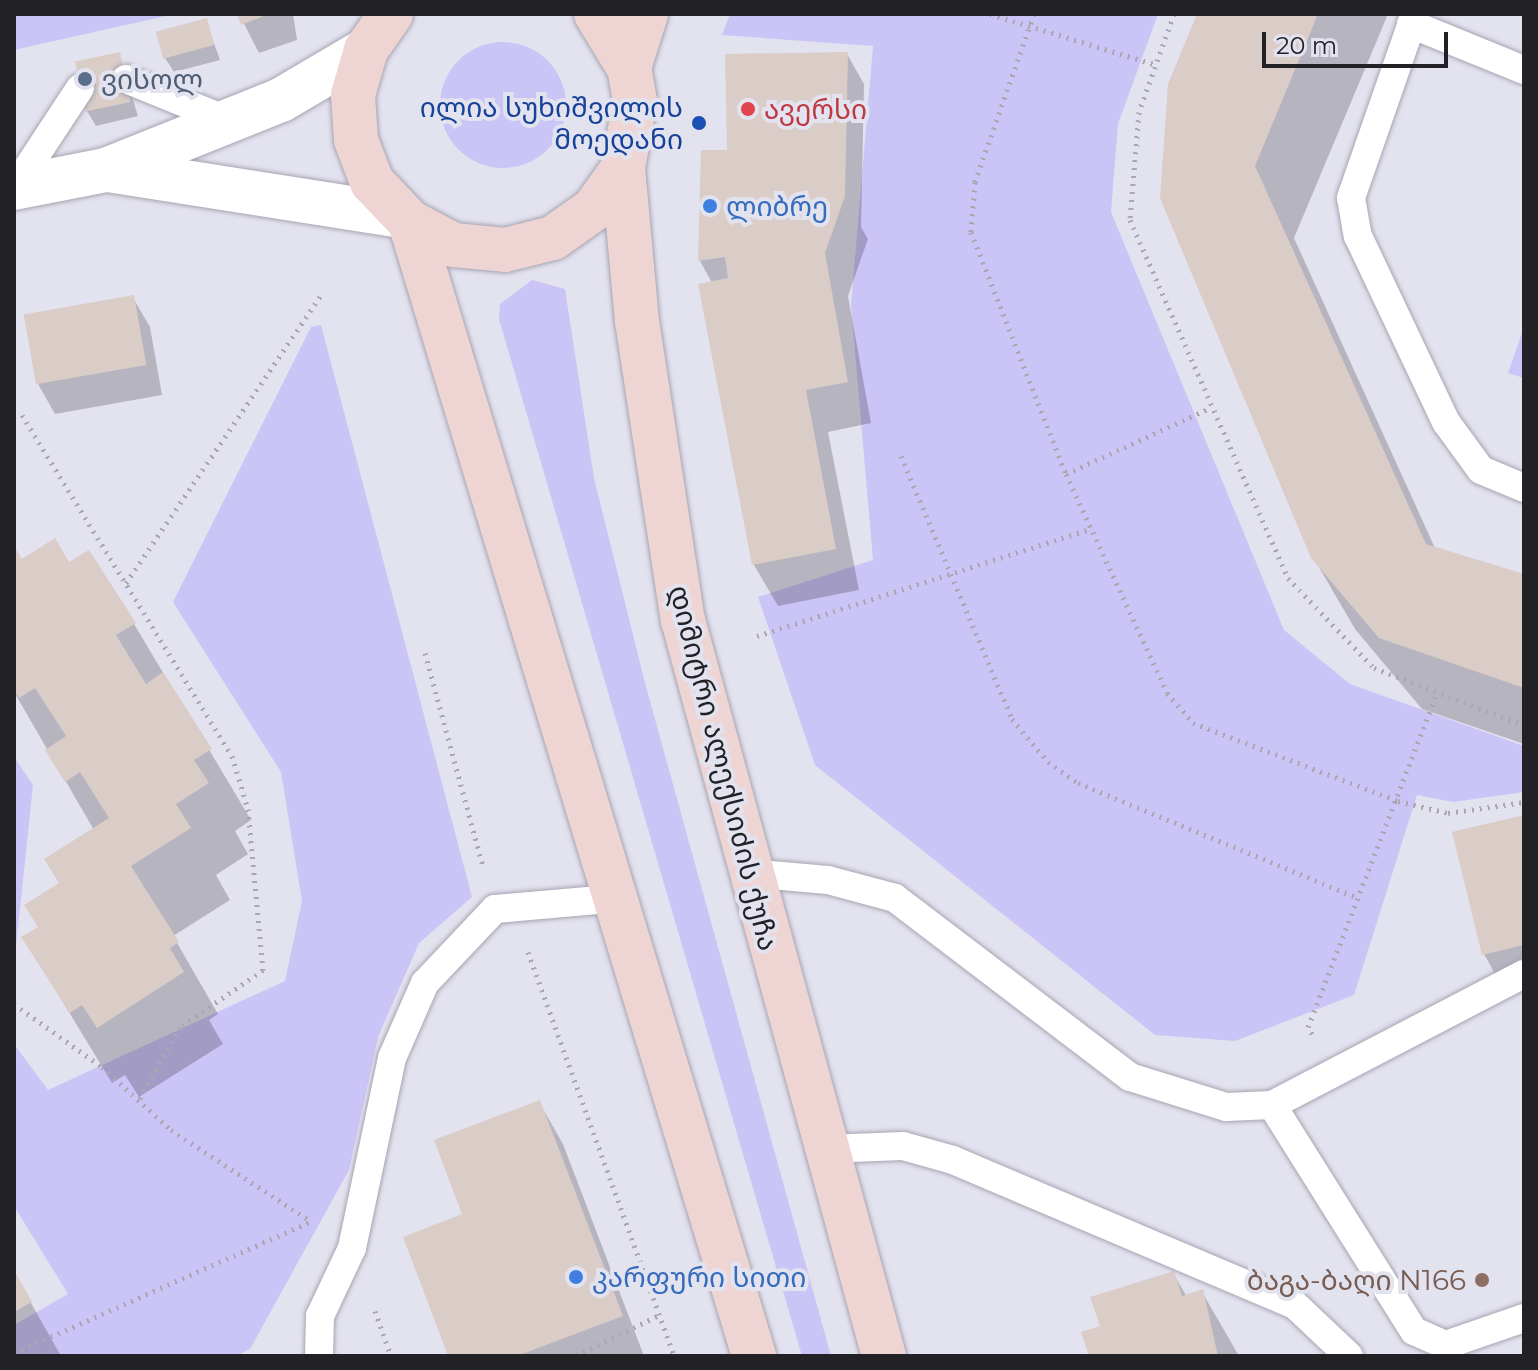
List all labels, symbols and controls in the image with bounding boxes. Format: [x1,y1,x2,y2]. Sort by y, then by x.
scale bar [1266,16,1452,66]
text: 20 m [1276,31,1337,60]
place label: ვისოლ [101,62,203,96]
marker: ვისოლ [76,70,94,88]
place label: ილია სუხიშვილის მოედანი [420,90,683,156]
place label: ავერსი [764,92,867,126]
marker: ავერსი [739,100,757,118]
marker: ილია სუხიშვილის მოედანი [690,114,708,132]
place label: ლიბრე [726,189,828,223]
marker: ლიბრე [701,197,719,215]
street label: დიმიტრი ალექსიძის ქუჩა [662,582,786,954]
place label: კარფური სითი [592,1260,806,1294]
place label: ბაგა-ბაღი N166 [1247,1263,1466,1297]
marker: კარფური სითი [567,1268,585,1286]
marker: ბაგა-ბაღი N166 [1473,1271,1491,1289]

